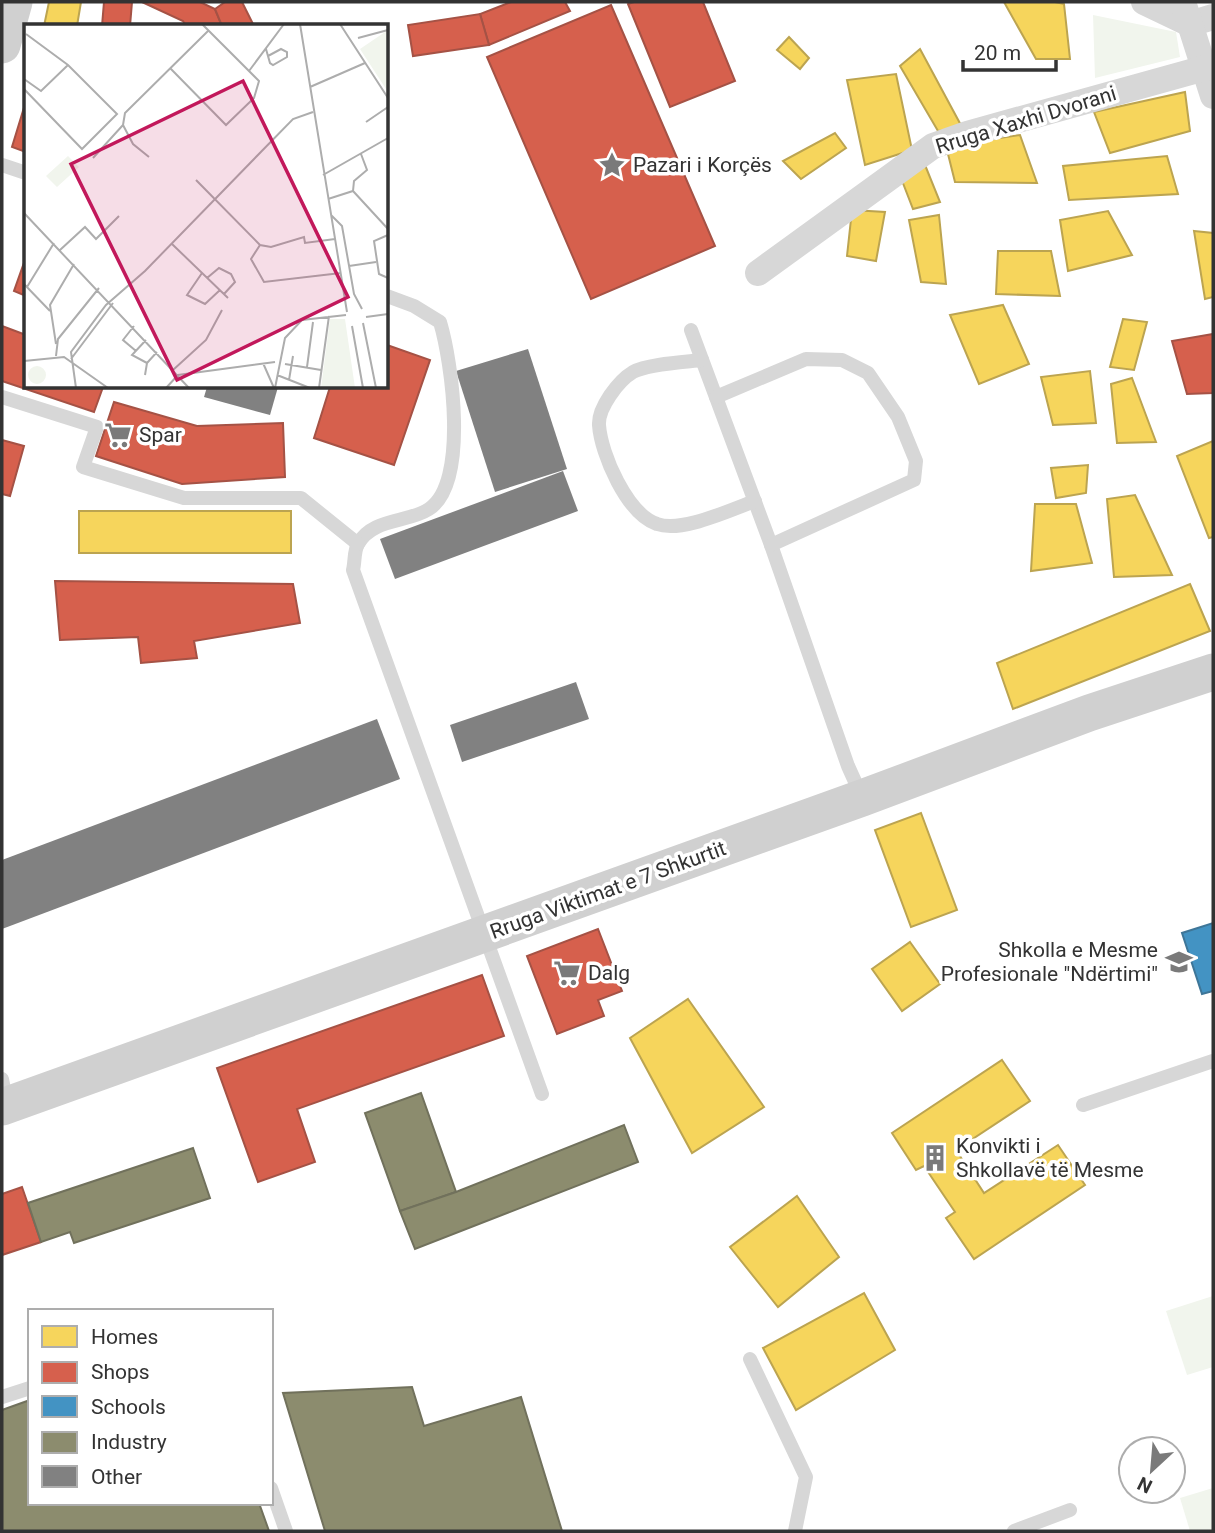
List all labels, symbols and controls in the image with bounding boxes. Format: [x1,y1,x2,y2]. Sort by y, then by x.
inset map [24,24,388,388]
scale bar [963,28,1056,72]
text: 20 m [974,41,1021,65]
street label: Rruga Xaxhi Dvorani [933,81,1119,159]
place icon: Pazari i Korçës [597,150,627,180]
place label: Pazari i Korçës [633,153,772,177]
supermarket icon: Spar [103,420,133,450]
place label: Spar [139,423,182,447]
street label: Rruga Viktimat e 7 Shkurtit [487,836,729,944]
place label: Shkolla e Mesme Profesionale "Ndërtimi" [941,938,1158,986]
school or university icon: Shkolla e Mesme Profesionale "Ndërtimi" [1164,947,1194,977]
supermarket icon: Dalg [552,958,582,988]
place label: Dalg [588,961,630,985]
place label: Konvikti i Shkollavë të Mesme [956,1134,1144,1182]
building icon: Konvikti i Shkollavë të Mesme [920,1143,950,1173]
legend [28,1309,273,1505]
text: Homes [91,1325,158,1349]
text: Shops [91,1360,150,1384]
text: Schools [91,1395,166,1419]
text: Industry [91,1430,167,1454]
north arrow [1117,1435,1187,1505]
text: Other [91,1465,142,1489]
text: N [1134,1472,1156,1498]

